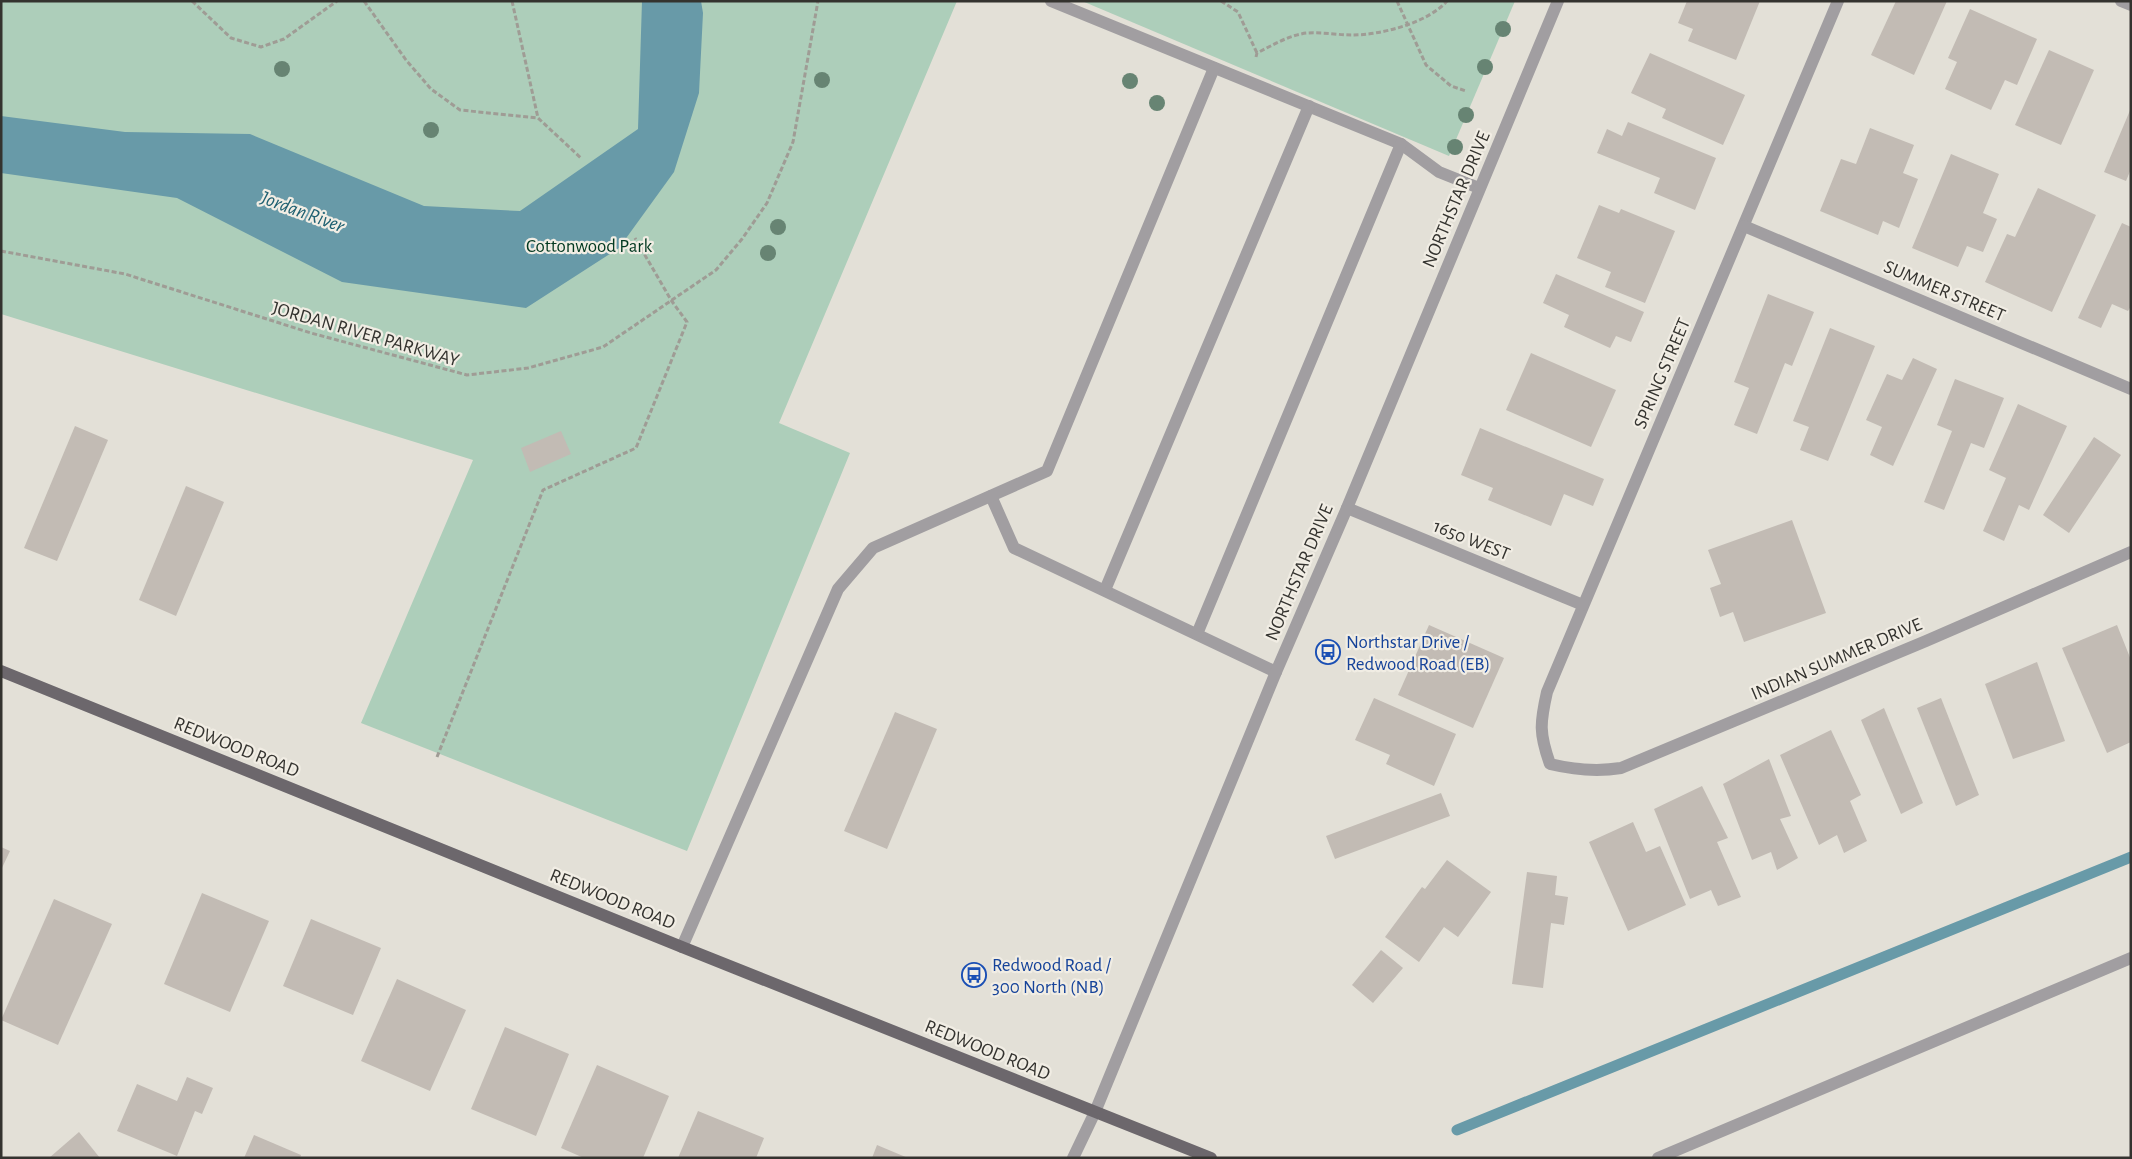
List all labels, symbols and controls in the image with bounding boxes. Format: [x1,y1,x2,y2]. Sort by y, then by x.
street label: NORTHSTAR DRIVE [1419,129,1494,270]
water label: Jordan River [257,187,347,236]
park label: Cottonwood Park [526,237,652,256]
street label: SUMMER STREET [1881,257,2008,325]
street label: JORDAN RIVER PARKWAY [270,299,461,370]
street label: SPRING STREET [1631,316,1694,432]
street label: NORTHSTAR DRIVE [1262,502,1337,643]
street label: 1650 WEST [1430,516,1512,564]
street label: INDIAN SUMMER DRIVE [1748,615,1925,704]
place label: Northstar Drive / Redwood Road (EB) [1346,633,1490,674]
bus stop icon: Northstar Drive / Redwood Road (EB) [1315,639,1341,665]
street label: REDWOOD ROAD [171,714,302,781]
street label: REDWOOD ROAD [547,866,678,933]
place label: Redwood Road / 300 North (NB) [992,956,1112,997]
bus stop icon: Redwood Road / 300 North (NB) [961,962,987,988]
street label: REDWOOD ROAD [922,1017,1053,1084]

